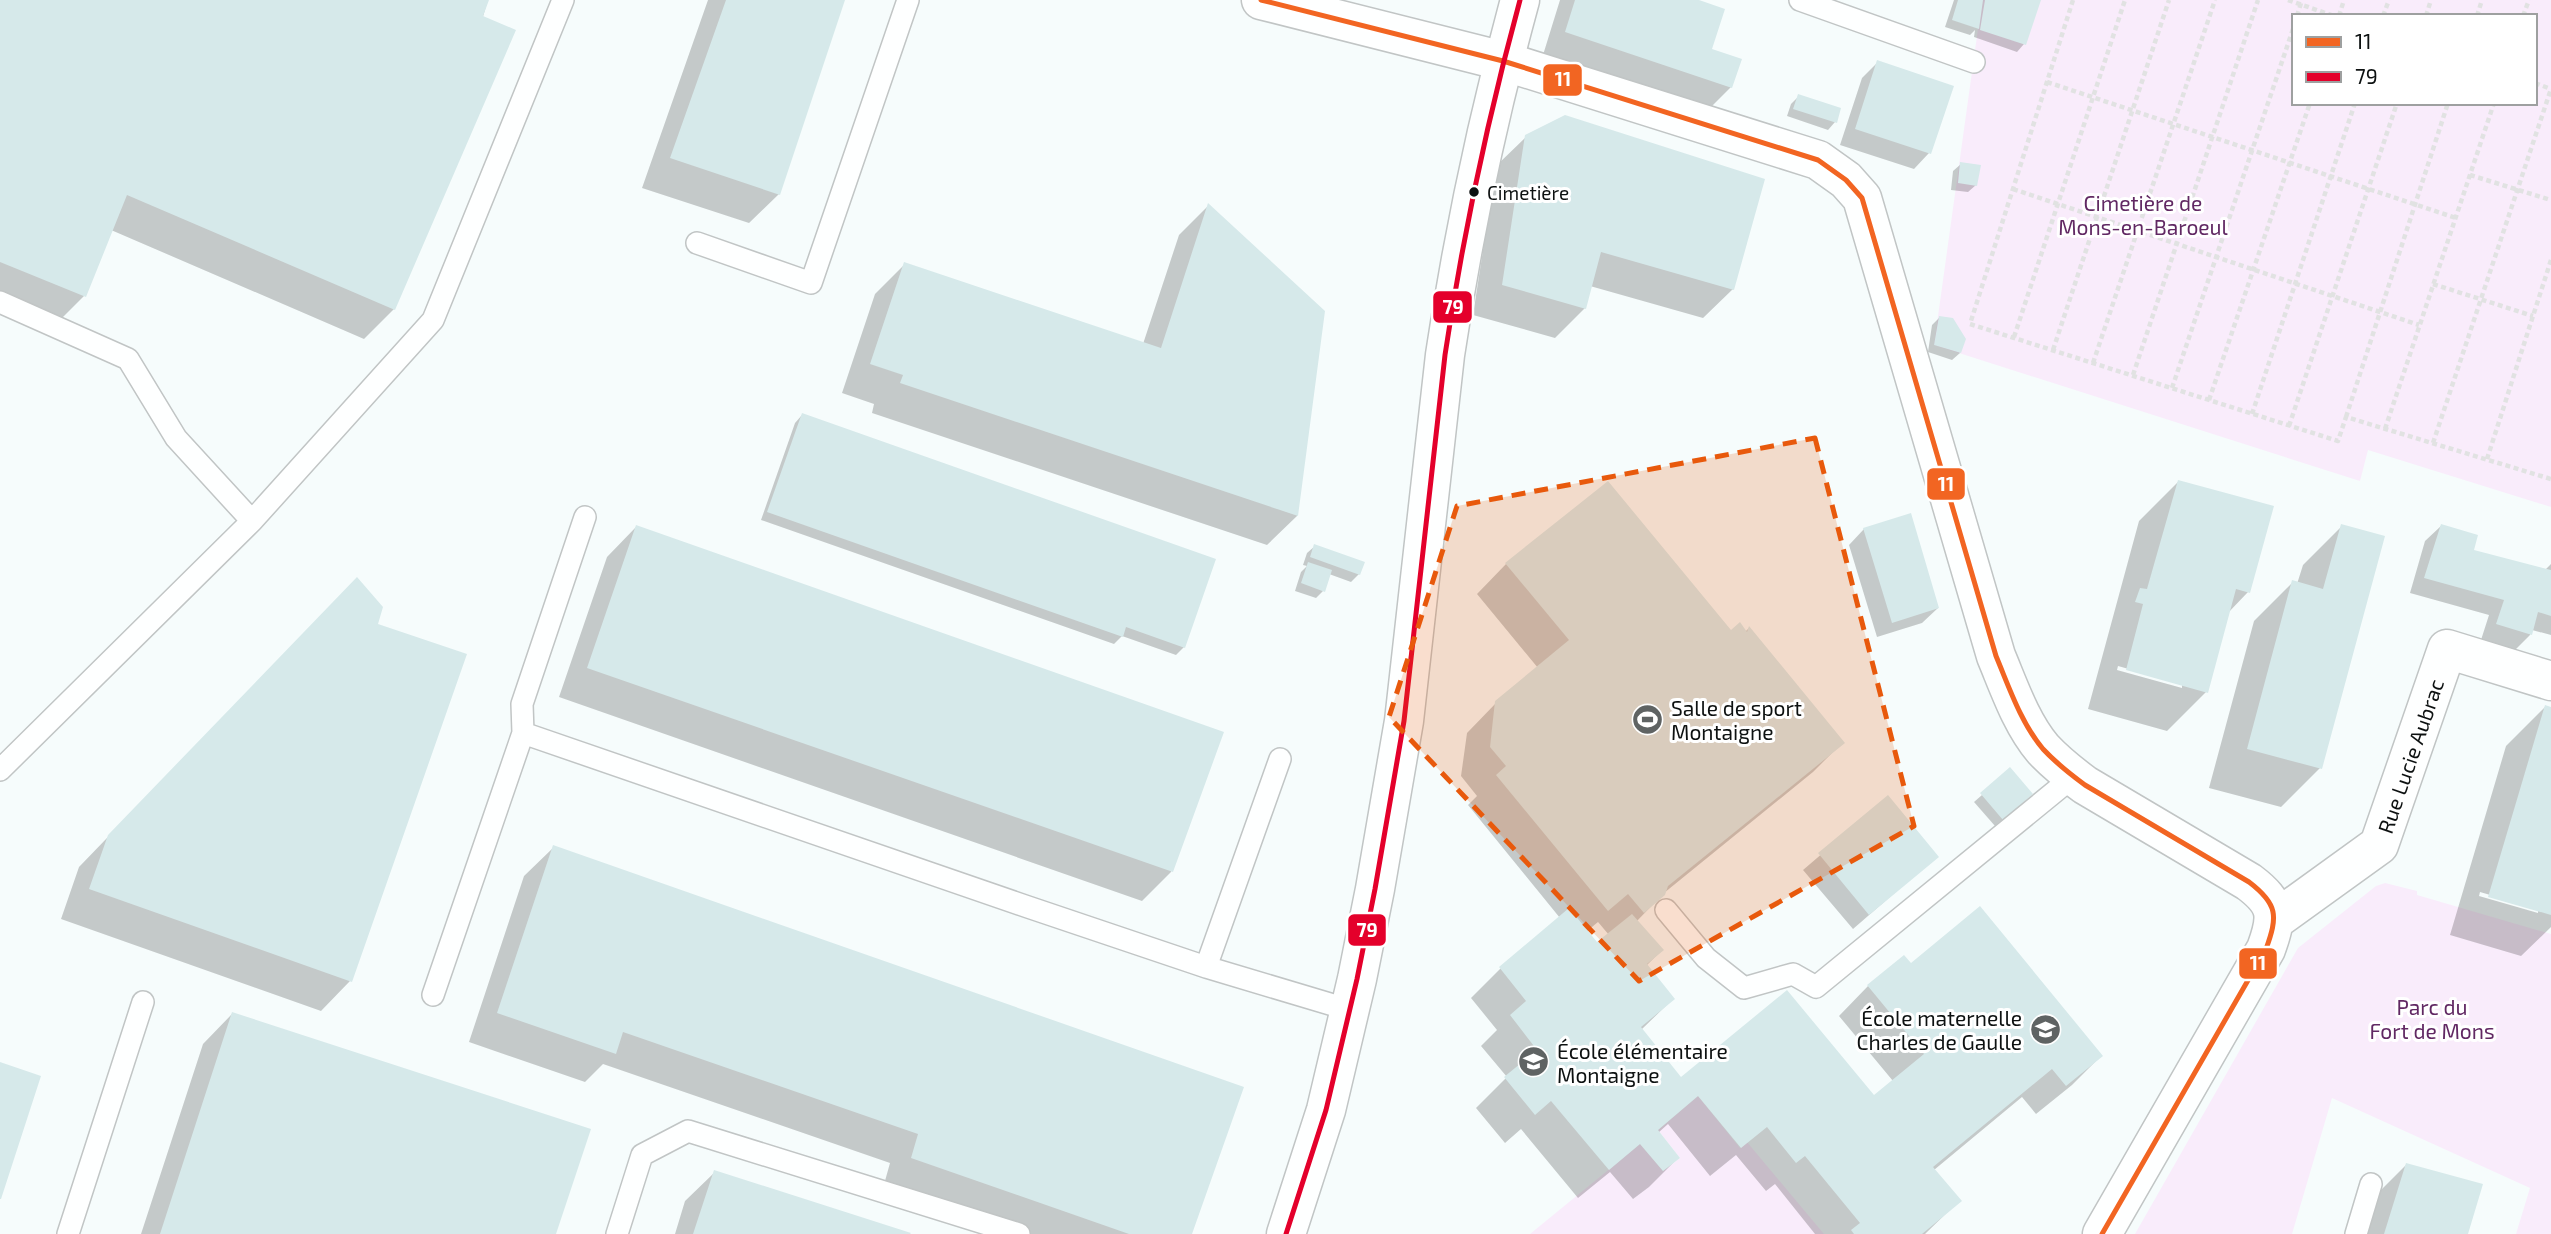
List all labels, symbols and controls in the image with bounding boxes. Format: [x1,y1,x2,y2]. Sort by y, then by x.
legend [2292,14,2537,105]
text: 11 [2355,28,2372,53]
line badge: 11 [1542,63,1583,97]
text: 79 [2355,63,2378,88]
text: 11 [1555,67,1571,90]
place label: Cimetière [1487,181,1569,204]
marker: Cimetière [1467,185,1481,199]
park label: Cimetière de Mons-en-Baroeul [2058,190,2229,239]
line badge: 79 [1432,290,1473,324]
text: 79 [1442,295,1464,318]
line badge: 11 [1926,467,1966,501]
text: 11 [1938,472,1954,495]
street label: Rue Lucie Aubrac [2372,675,2448,837]
place label: Salle de sport Montaigne [1671,695,1802,744]
sports icon: Salle de sport Montaigne [1631,702,1665,736]
line badge: 79 [1347,913,1387,947]
text: 79 [1356,918,1378,941]
line badge: 11 [2238,947,2278,980]
text: 11 [2250,951,2266,974]
park label: Parc du Fort de Mons [2369,994,2495,1043]
place label: École maternelle Charles de Gaulle [1857,1005,2022,1054]
school or university icon: École maternelle Charles de Gaulle [2028,1012,2062,1046]
place label: École élémentaire Montaigne [1557,1038,1728,1087]
school or university icon: École élémentaire Montaigne [1517,1045,1551,1079]

